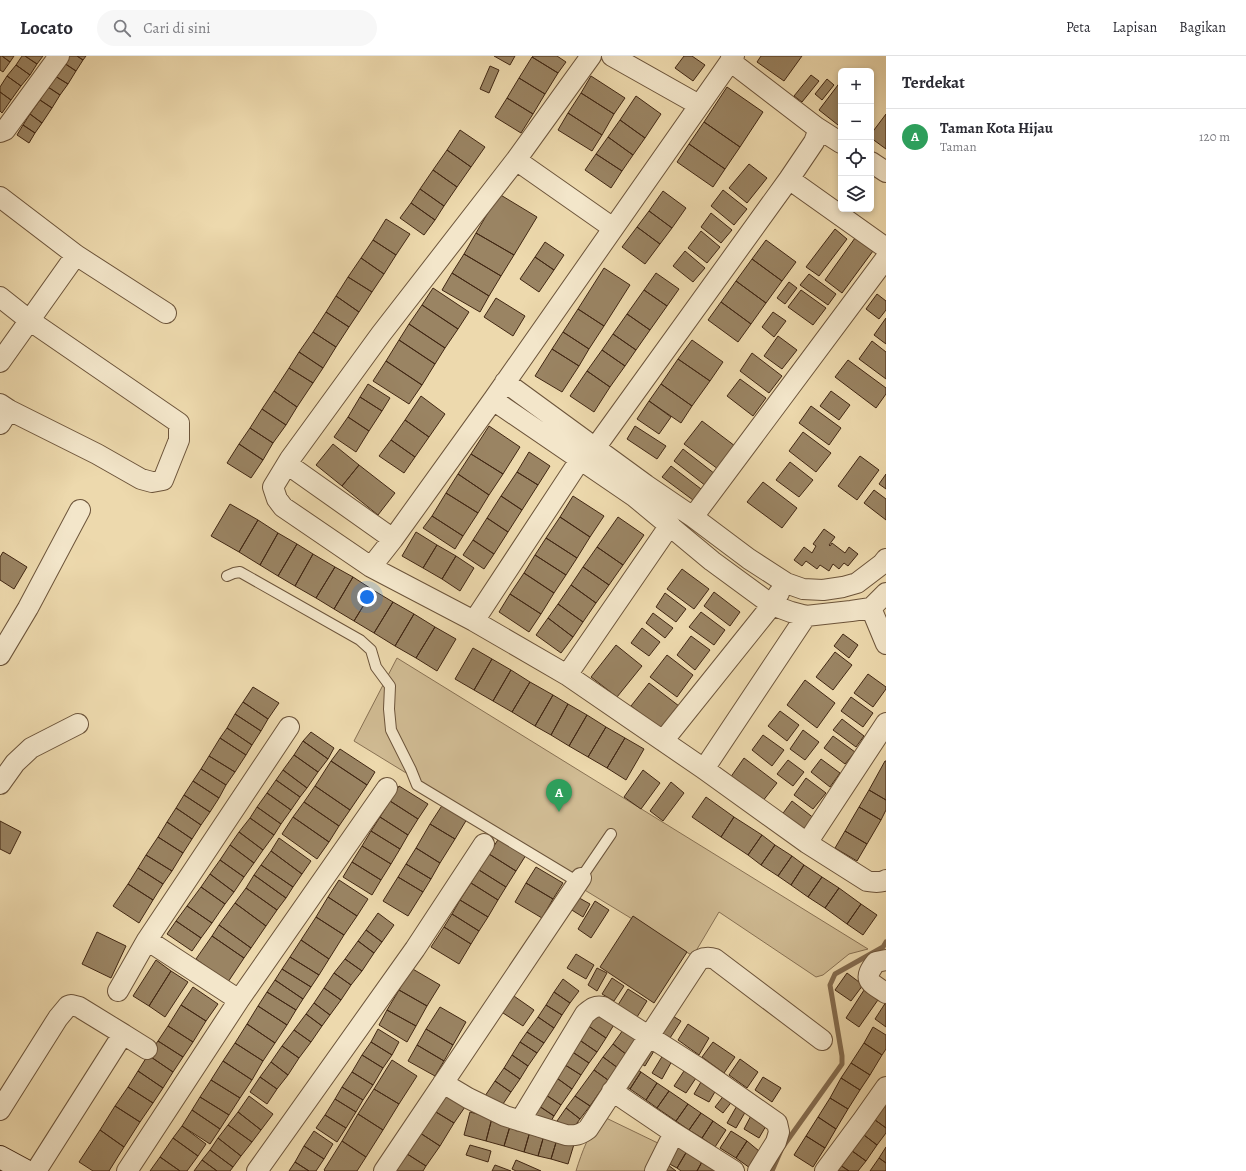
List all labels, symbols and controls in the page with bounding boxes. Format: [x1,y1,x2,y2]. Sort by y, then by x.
search box [97,10,377,46]
text: Locato [20,15,73,41]
icon: search [111,17,133,39]
text: Cari di sini [143,18,210,38]
text: Peta [1066,18,1090,37]
text: Lapisan [1112,18,1157,37]
text: Bagikan [1179,18,1226,37]
map controls [838,68,874,212]
button: + [838,68,874,104]
text: Terdekat [902,71,965,94]
button: − [838,104,874,140]
text: Taman Kota Hijau [940,118,1053,138]
text: A [911,128,919,145]
text: 120 m [1199,128,1230,145]
text: Taman [940,138,977,155]
button: locate [838,140,874,176]
button: layers [838,176,874,212]
your location [357,587,377,607]
pin: A [546,779,572,812]

